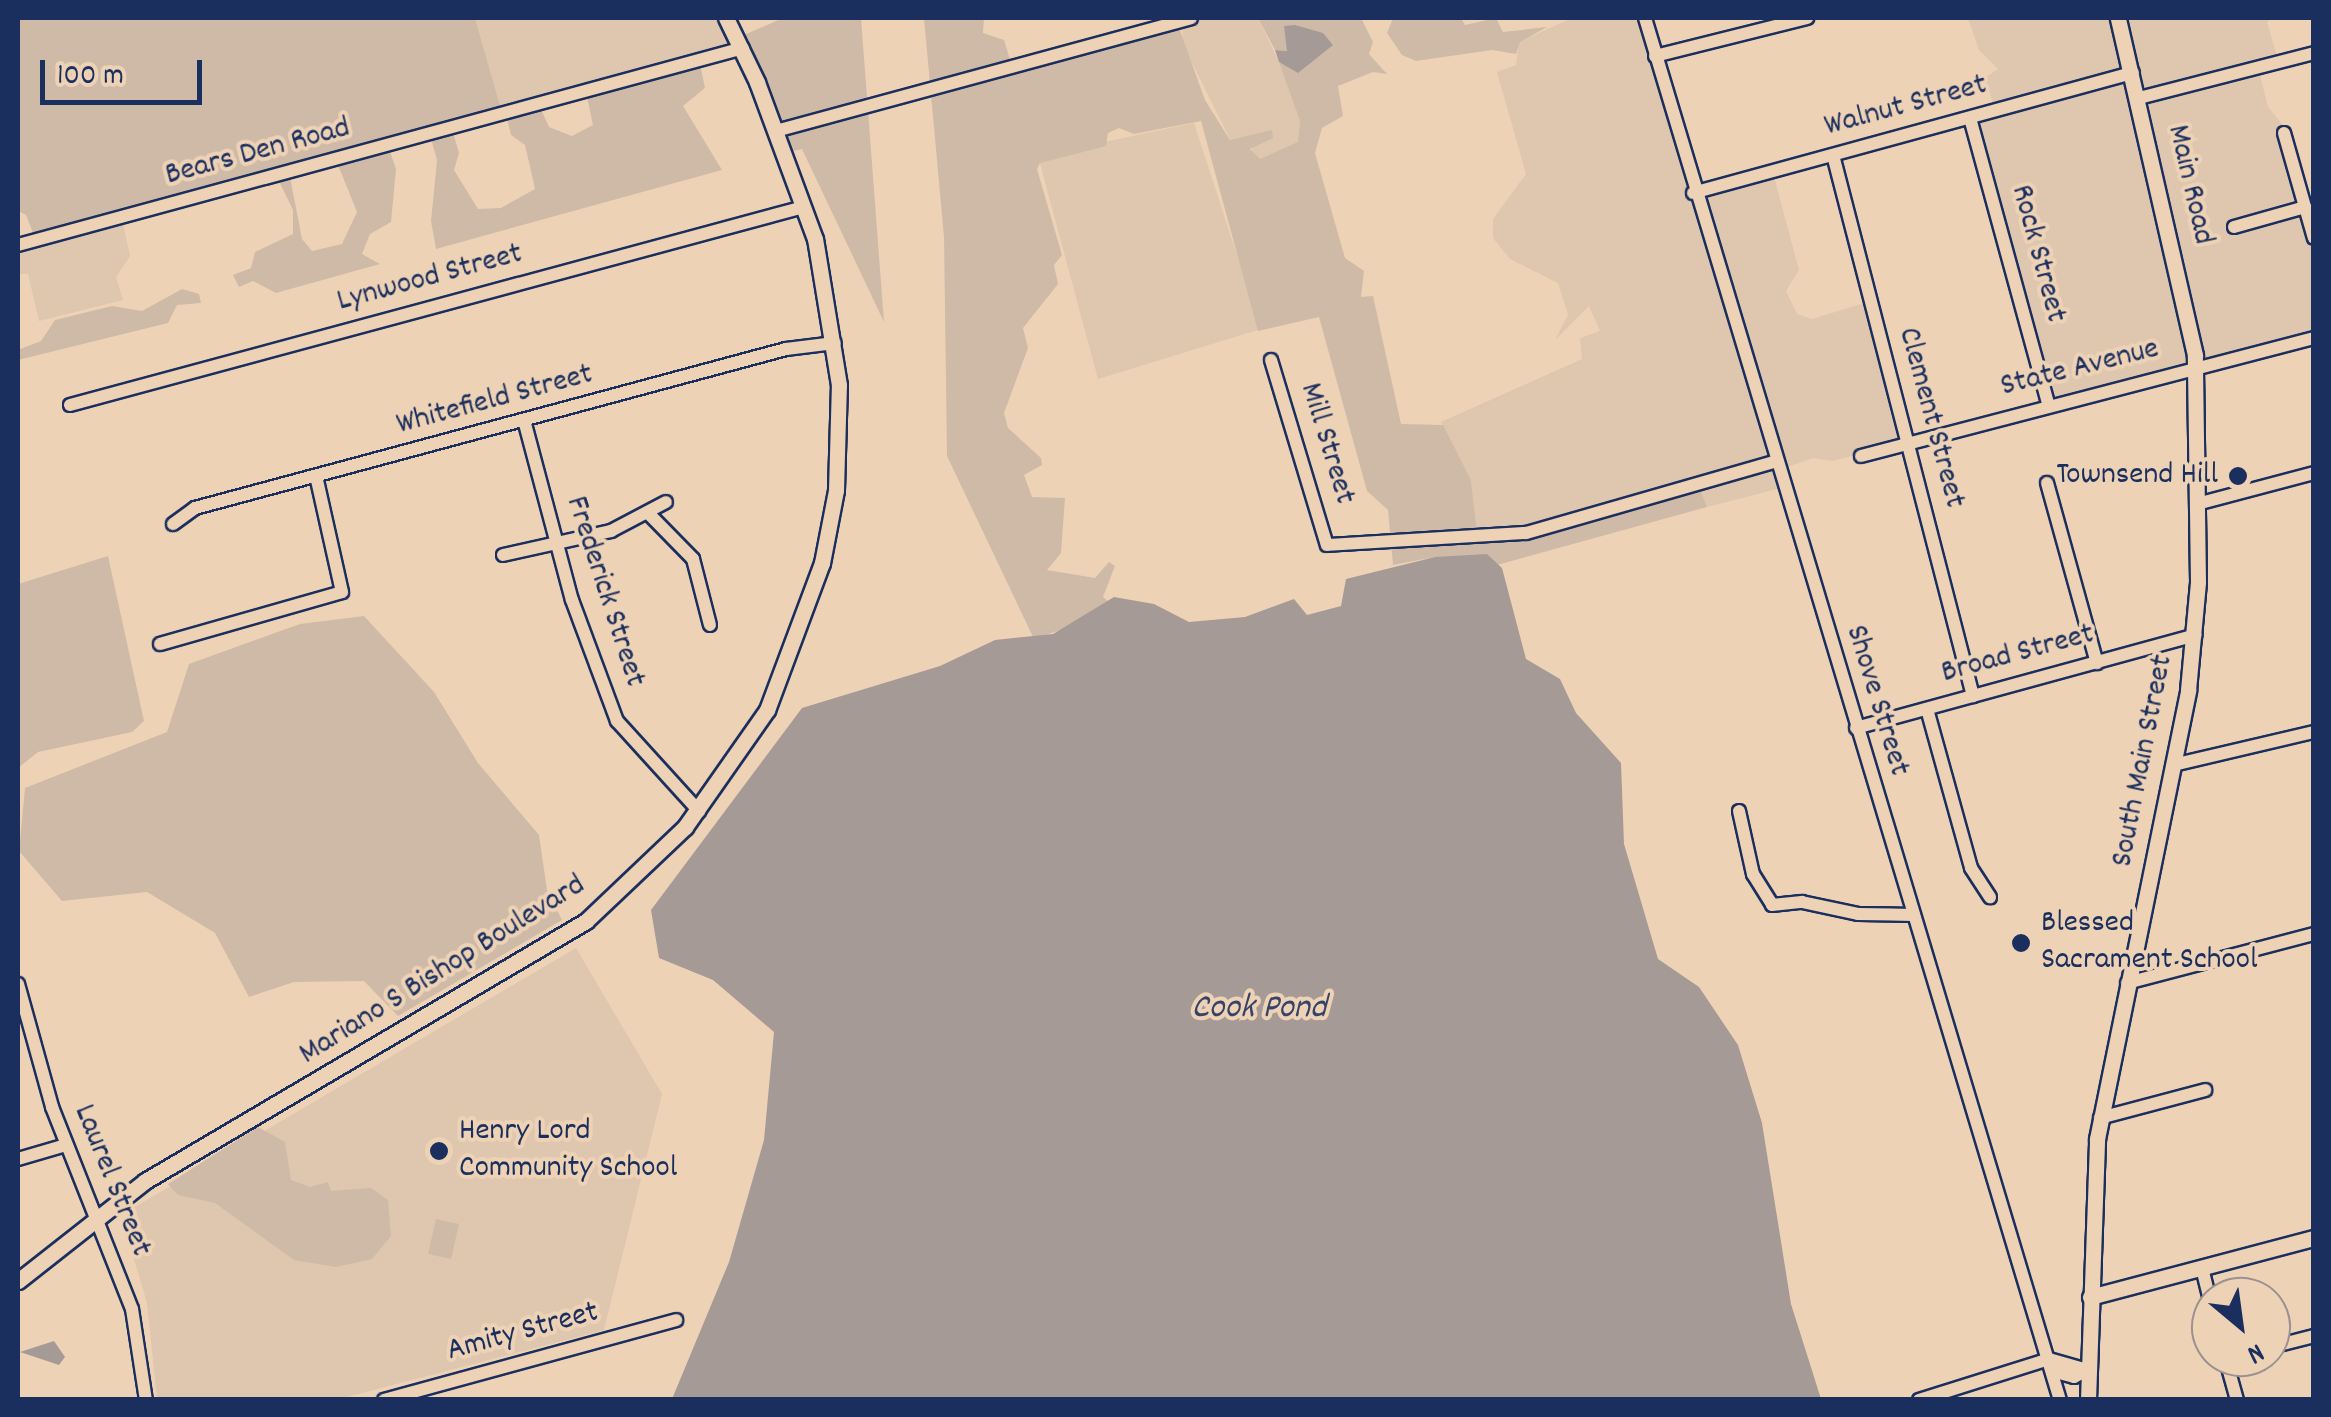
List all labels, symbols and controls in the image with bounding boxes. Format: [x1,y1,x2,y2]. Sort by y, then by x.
scale bar [45,40,208,102]
text: 100 m [57,56,124,99]
street label: Walnut Street [1821,67,1991,147]
street label: Bears Den Road [162,110,354,196]
street label: Main Road [2157,121,2221,249]
street label: Rock Street [2000,181,2074,327]
street label: Lynwood Street [333,236,527,322]
street label: Clement Street [1887,324,1973,512]
street label: State Avenue [1997,331,2163,407]
street label: Whitefield Street [393,356,597,446]
street label: Mill Street [1289,379,1363,509]
place label: Townsend Hill [2056,457,2218,495]
marker: Townsend Hill [2227,465,2249,487]
street label: Frederick Street [555,492,653,692]
street label: Broad Street [1938,616,2098,694]
street label: Shove Street [1835,621,1917,781]
street label: South Main Street [2105,652,2183,870]
street label: Mariano S Bishop Boulevard [293,867,593,1075]
place label: Blessed Sacrament School [2041,906,2258,981]
marker: Blessed Sacrament School [2010,932,2032,954]
water label: Cook Pond [1192,988,1326,1030]
street label: Laurel Street [63,1099,159,1263]
place label: Henry Lord Community School [459,1114,677,1189]
marker: Henry Lord Community School [428,1140,450,1162]
north arrow [2191,1277,2291,1377]
street label: Amity Street [443,1294,603,1372]
text: N [2239,1331,2270,1372]

